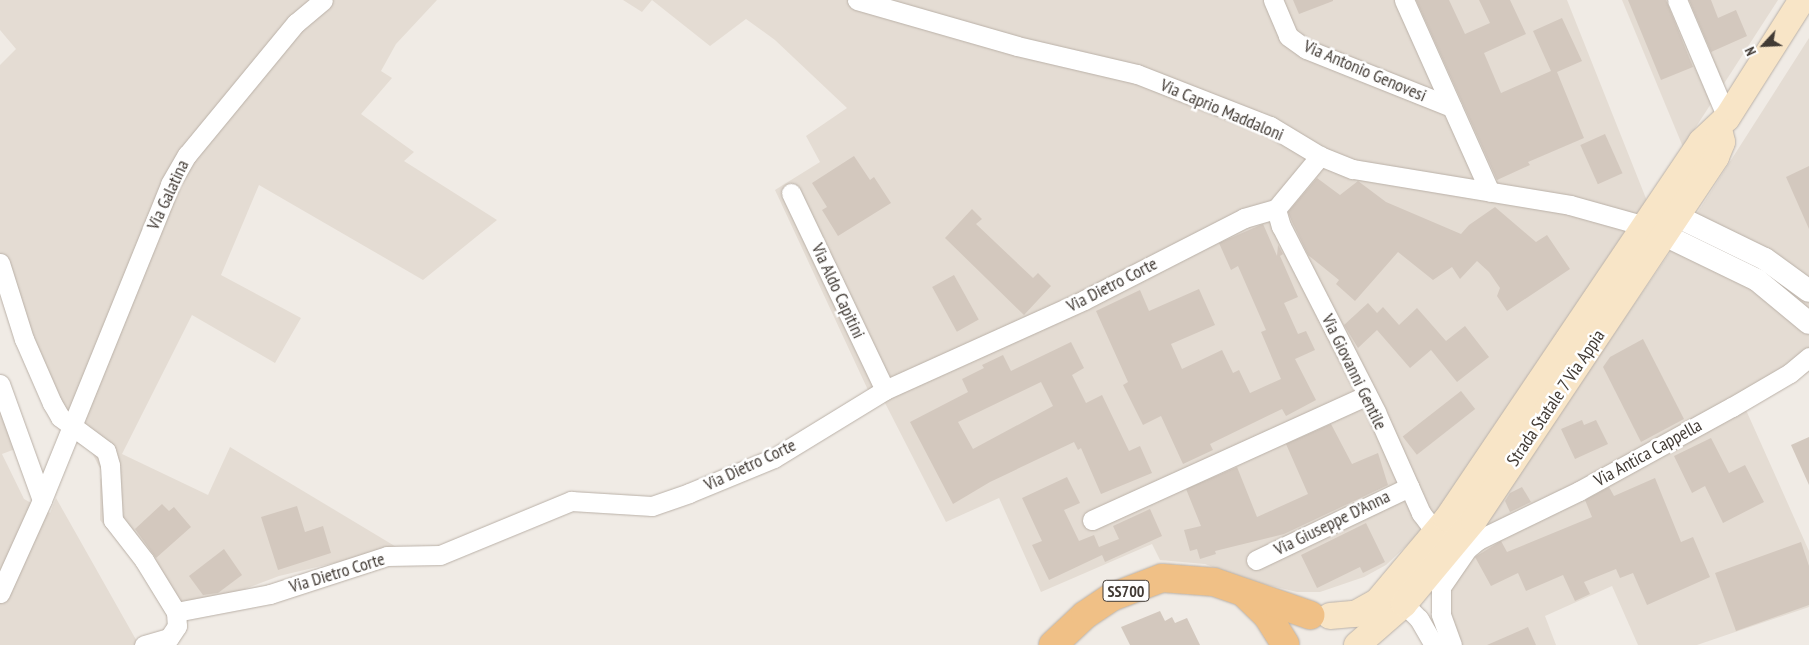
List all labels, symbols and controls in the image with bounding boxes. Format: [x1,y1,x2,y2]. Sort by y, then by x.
north arrow [1739,20,1789,70]
street label: Via Antonio Genovesi [1300,35,1430,107]
text: N [1741,44,1760,59]
street label: Via Caprio Maddaloni [1157,74,1287,146]
street label: Via Galatina [142,157,194,233]
street label: Via Aldo Capitini [806,240,870,342]
street label: Via Dietro Corte [1063,253,1161,317]
street label: Via Giovanni Gentile [1317,311,1391,433]
street label: Strada Statale 7 Via Appia [1502,325,1610,471]
street label: Via Antica Cappella [1590,415,1706,491]
street label: Via Dietro Corte [701,434,799,496]
street label: Via Giuseppe D'Anna [1271,486,1393,560]
street label: Via Dietro Corte [287,548,387,598]
road number: SS700 [1102,578,1150,604]

